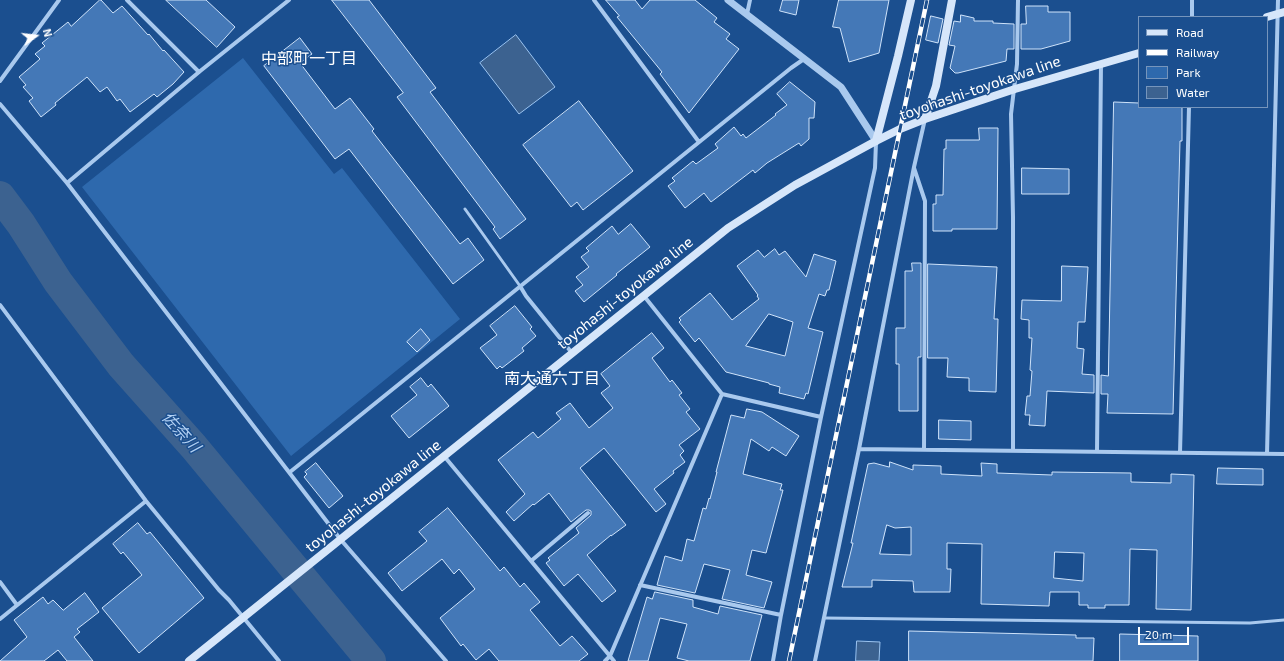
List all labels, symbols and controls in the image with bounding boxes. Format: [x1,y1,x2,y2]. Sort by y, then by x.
north arrow [16,16,56,56]
legend [1138,16,1268,108]
text: Road [1176,25,1204,39]
text: N [41,27,55,38]
text: Railway [1176,45,1219,59]
district label: 中部町一丁目 [261,49,357,69]
street label: toyohashi-toyokawa line [897,52,1063,124]
text: Park [1176,65,1201,79]
text: Water [1176,85,1210,99]
street label: toyohashi-toyokawa line [554,233,696,353]
district label: 南大通六丁目 [504,369,600,389]
water label: 佐奈川 [158,408,204,456]
street label: toyohashi-toyokawa line [302,436,444,556]
scale bar [1140,619,1191,645]
text: 20 m [1145,627,1172,641]

